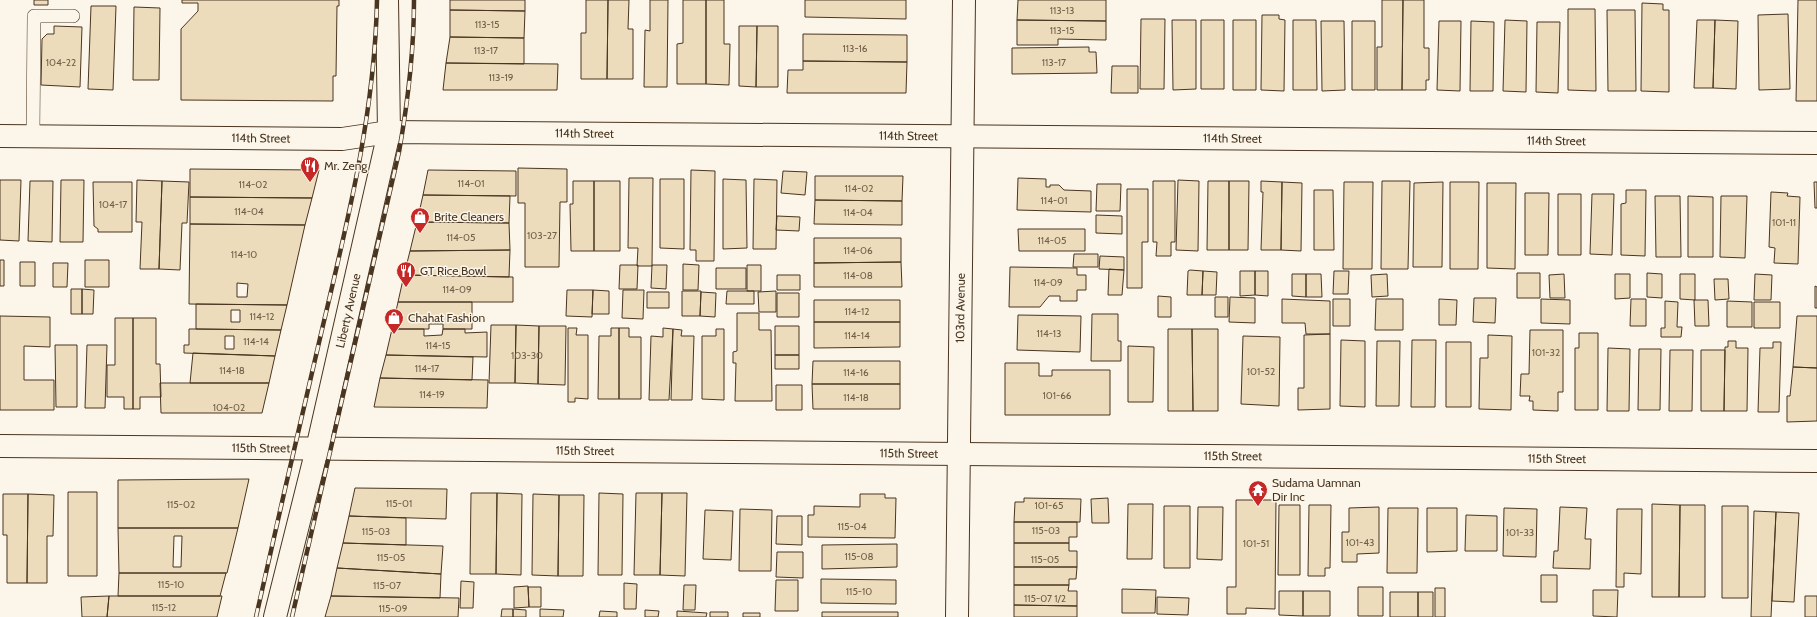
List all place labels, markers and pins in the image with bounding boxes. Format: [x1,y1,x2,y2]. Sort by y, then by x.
restaurant icon: Mr. Zeng [299,155,321,183]
place label: Mr. Zeng [324,158,368,173]
shop icon: Brite Cleaners [409,206,431,234]
place label: Brite Cleaners [434,209,504,224]
restaurant icon: GT Rice Bowl [395,260,417,288]
place label: GT Rice Bowl [420,263,486,278]
shop icon: Chahat Fashion [383,307,405,335]
place label: Chahat Fashion [408,310,486,325]
place label: Sudama Uamnan Dir Inc [1272,475,1361,504]
temple icon: Sudama Uamnan Dir Inc [1247,479,1269,507]

